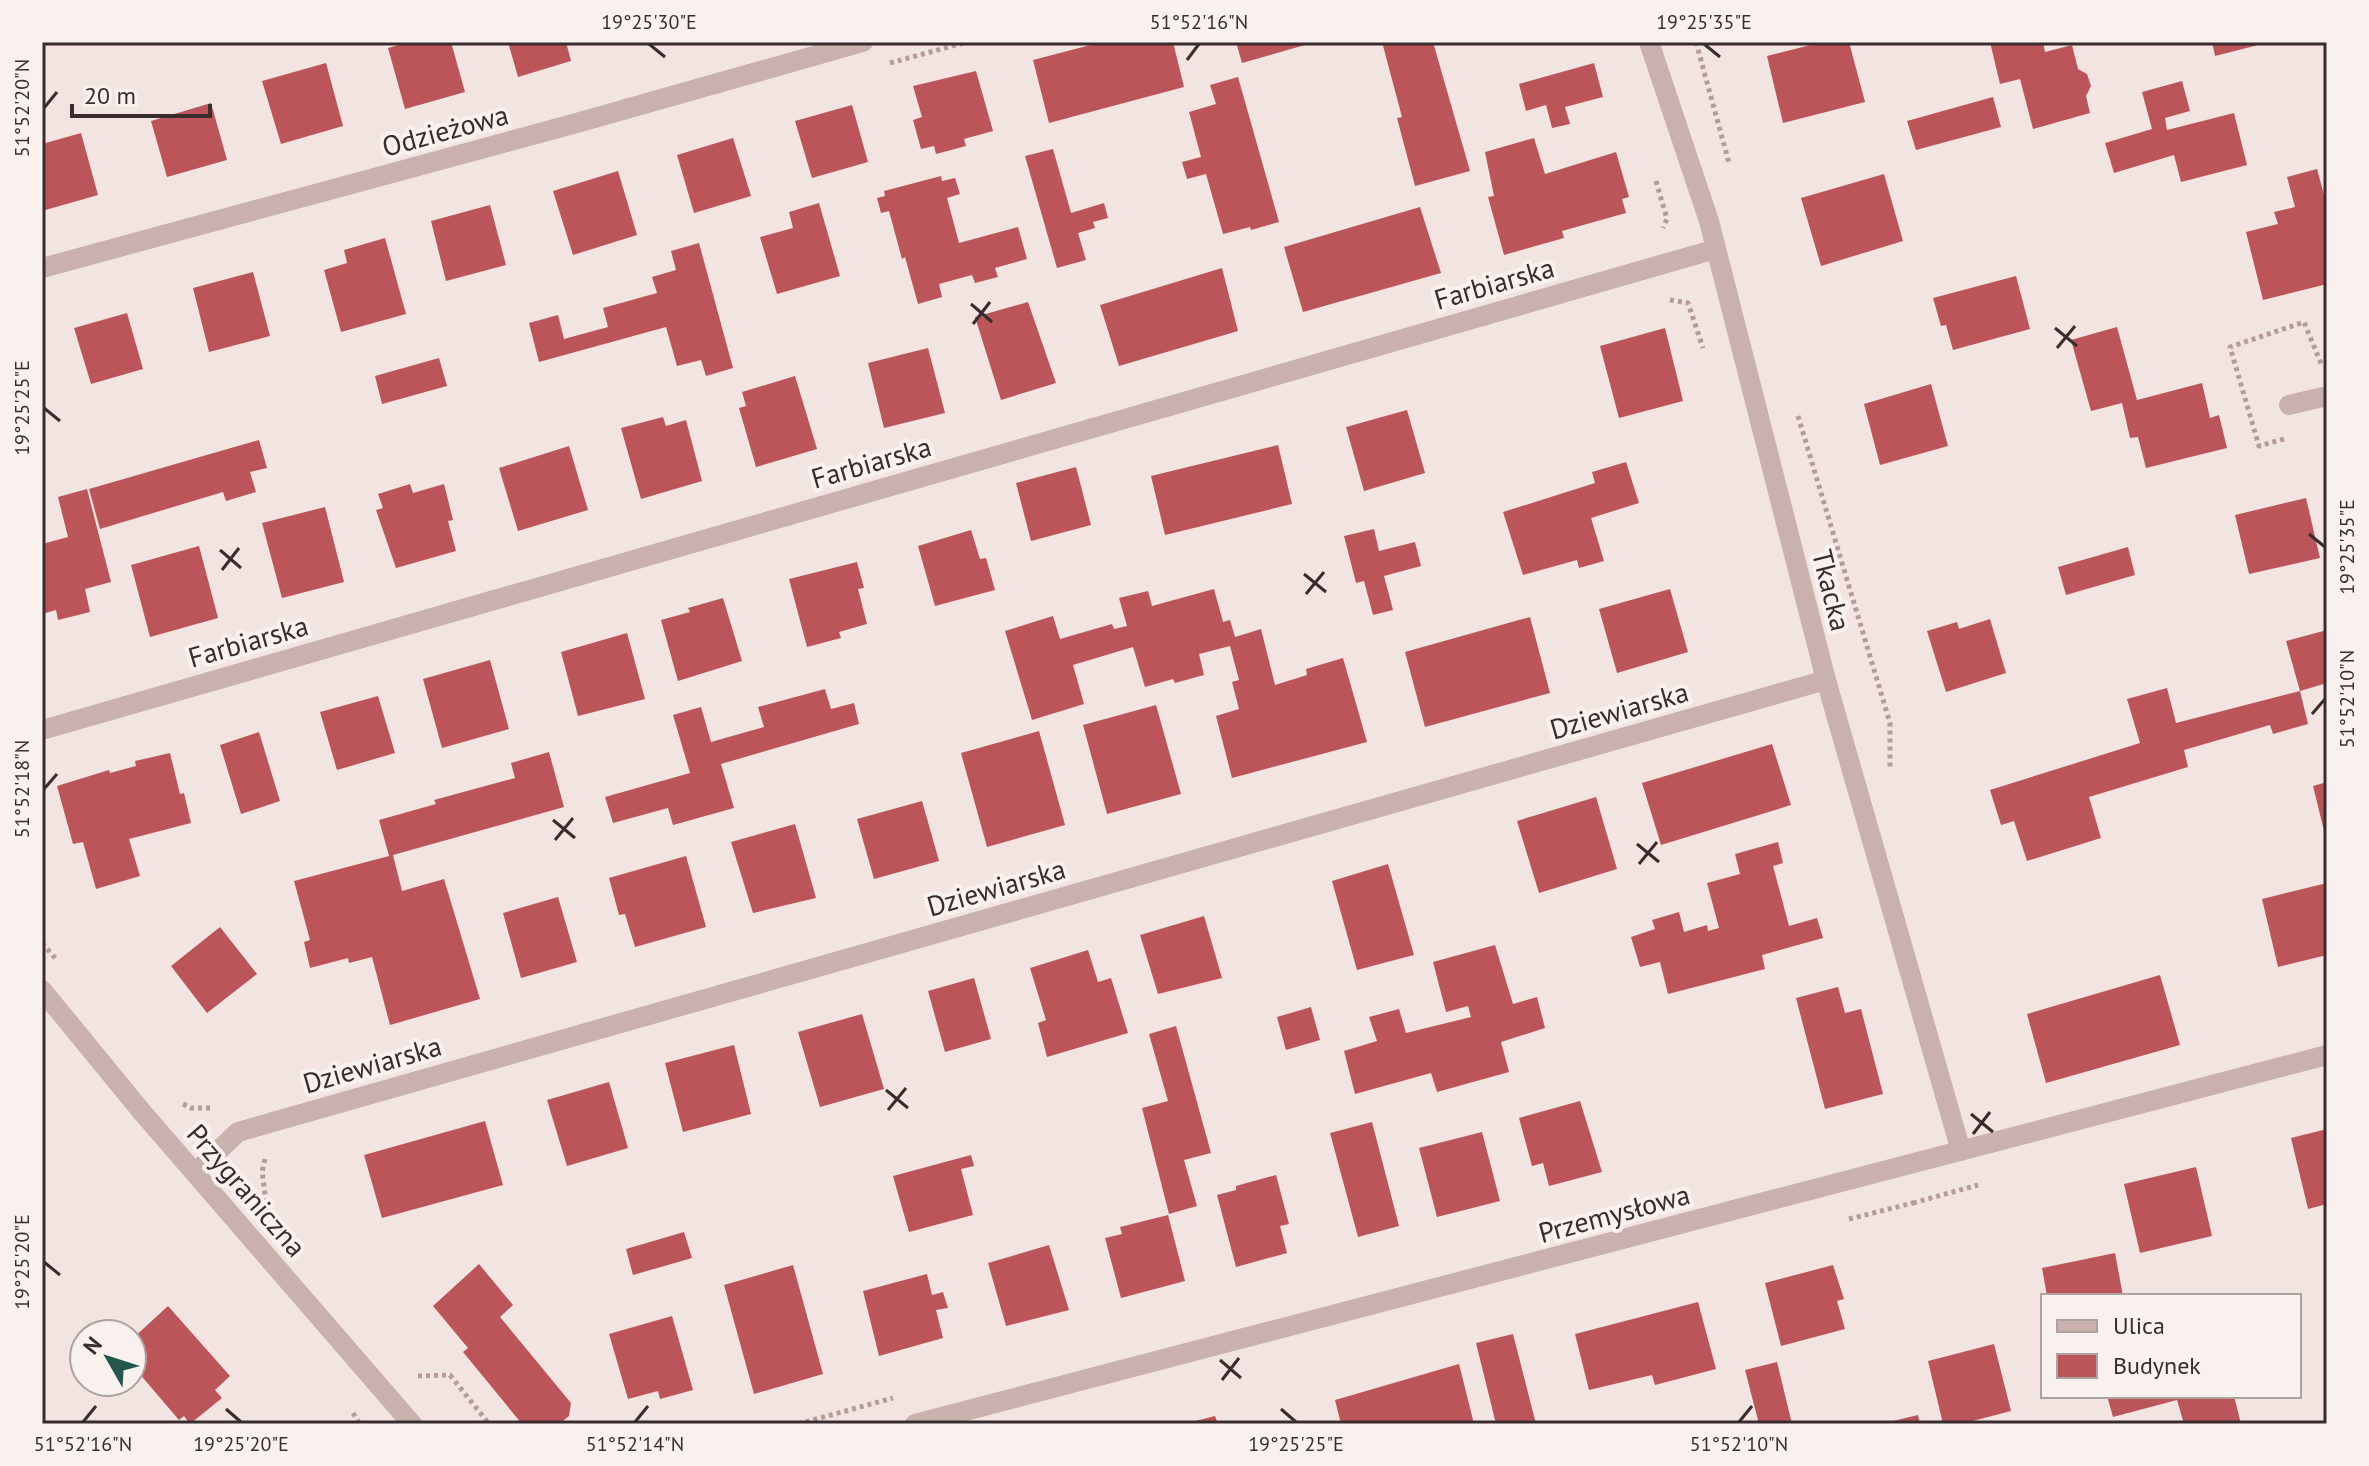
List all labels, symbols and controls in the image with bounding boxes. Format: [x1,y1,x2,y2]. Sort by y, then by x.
text: 19°25'30"E [601,9,697,35]
text: 51°52'16"N [1150,9,1248,35]
text: 19°25'35"E [1656,9,1752,35]
text: 51°52'20"N [9,59,35,157]
scale bar [72,68,210,118]
text: 20 m [84,80,136,111]
street label: Odzieżowa [378,95,512,165]
street label: Farbiarska [1430,248,1558,318]
text: 19°25'25"E [9,360,35,456]
street label: Farbiarska [807,427,935,497]
text: 19°25'35"E [2334,499,2360,595]
street label: Tkacka [1804,545,1860,635]
street label: Farbiarska [184,606,312,676]
text: 51°52'10"N [2334,650,2360,748]
street label: Dziewiarska [1546,673,1692,747]
text: 51°52'18"N [9,740,35,838]
street label: Dziewiarska [923,850,1069,924]
street label: Dziewiarska [299,1027,445,1101]
street label: Przygraniczna [179,1116,315,1264]
street label: Przemysłowa [1534,1175,1694,1251]
text: 19°25'20"E [9,1214,35,1310]
legend [2041,1294,2301,1398]
text: Ulica [2113,1310,2165,1341]
north arrow [68,1318,148,1398]
text: N [77,1331,108,1360]
text: Budynek [2113,1350,2201,1381]
text: 51°52'16"N [34,1431,132,1457]
text: 19°25'20"E [193,1431,289,1457]
text: 51°52'14"N [586,1431,684,1457]
text: 19°25'25"E [1248,1431,1344,1457]
text: 51°52'10"N [1690,1431,1788,1457]

